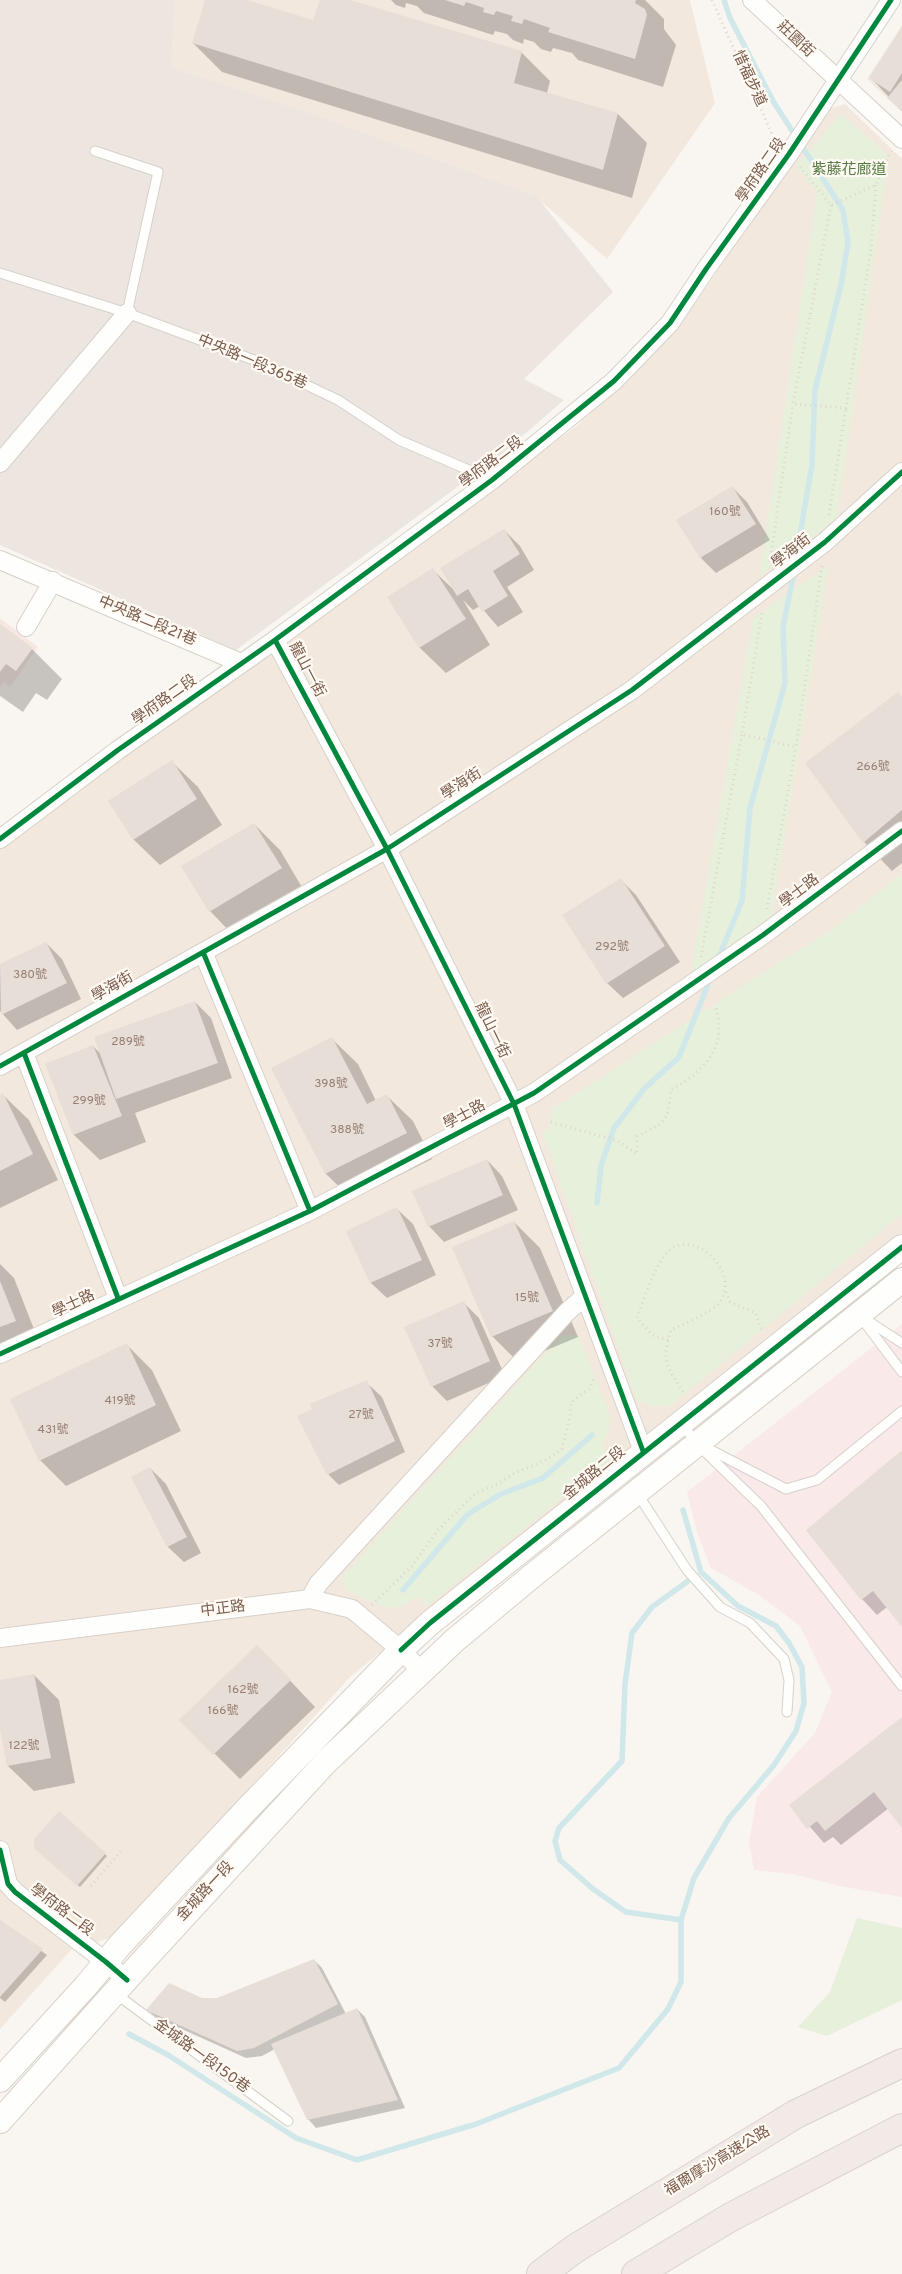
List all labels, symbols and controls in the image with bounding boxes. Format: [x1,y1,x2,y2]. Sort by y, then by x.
street label: 莊園街 [773,18,817,62]
street label: 惜福步道 [727,48,769,110]
street label: 學府路二段 [733,135,791,207]
park label: 紫藤花廊道 [812,162,886,180]
street label: 中央路一段365巷 [194,332,310,394]
street label: 學府路二段 [457,433,527,493]
house number: 160號 [709,506,741,520]
street label: 學海街 [769,531,815,573]
street label: 中央路二段21巷 [95,593,199,651]
street label: 龍山一街 [284,639,328,701]
street label: 學府路二段 [129,672,201,730]
house number: 266號 [856,761,890,775]
street label: 學海街 [438,765,486,805]
street label: 學士路 [777,871,823,913]
house number: 292號 [595,941,629,955]
house number: 380號 [13,969,47,983]
street label: 學海街 [89,969,137,1007]
street label: 龍山一街 [470,1000,512,1062]
house number: 289號 [111,1036,145,1050]
house number: 398號 [314,1078,348,1092]
house number: 299號 [72,1095,106,1109]
street label: 學士路 [441,1097,489,1135]
house number: 388號 [330,1124,364,1138]
street label: 學士路 [50,1287,98,1323]
house number: 15號 [515,1292,539,1306]
house number: 37號 [427,1338,453,1352]
house number: 419號 [104,1395,136,1409]
house number: 27號 [348,1409,374,1423]
house number: 431號 [37,1424,69,1438]
street label: 金城路二段 [560,1443,630,1505]
street label: 中正路 [200,1598,246,1622]
house number: 162號 [228,1684,258,1698]
house number: 166號 [208,1705,238,1719]
house number: 122號 [8,1740,40,1754]
street label: 金城路一段 [174,1858,238,1926]
street label: 學府路二段 [26,1881,96,1941]
street label: 金城路一段150巷 [149,2016,253,2098]
street label: 福爾摩沙高速公路 [662,2123,774,2201]

